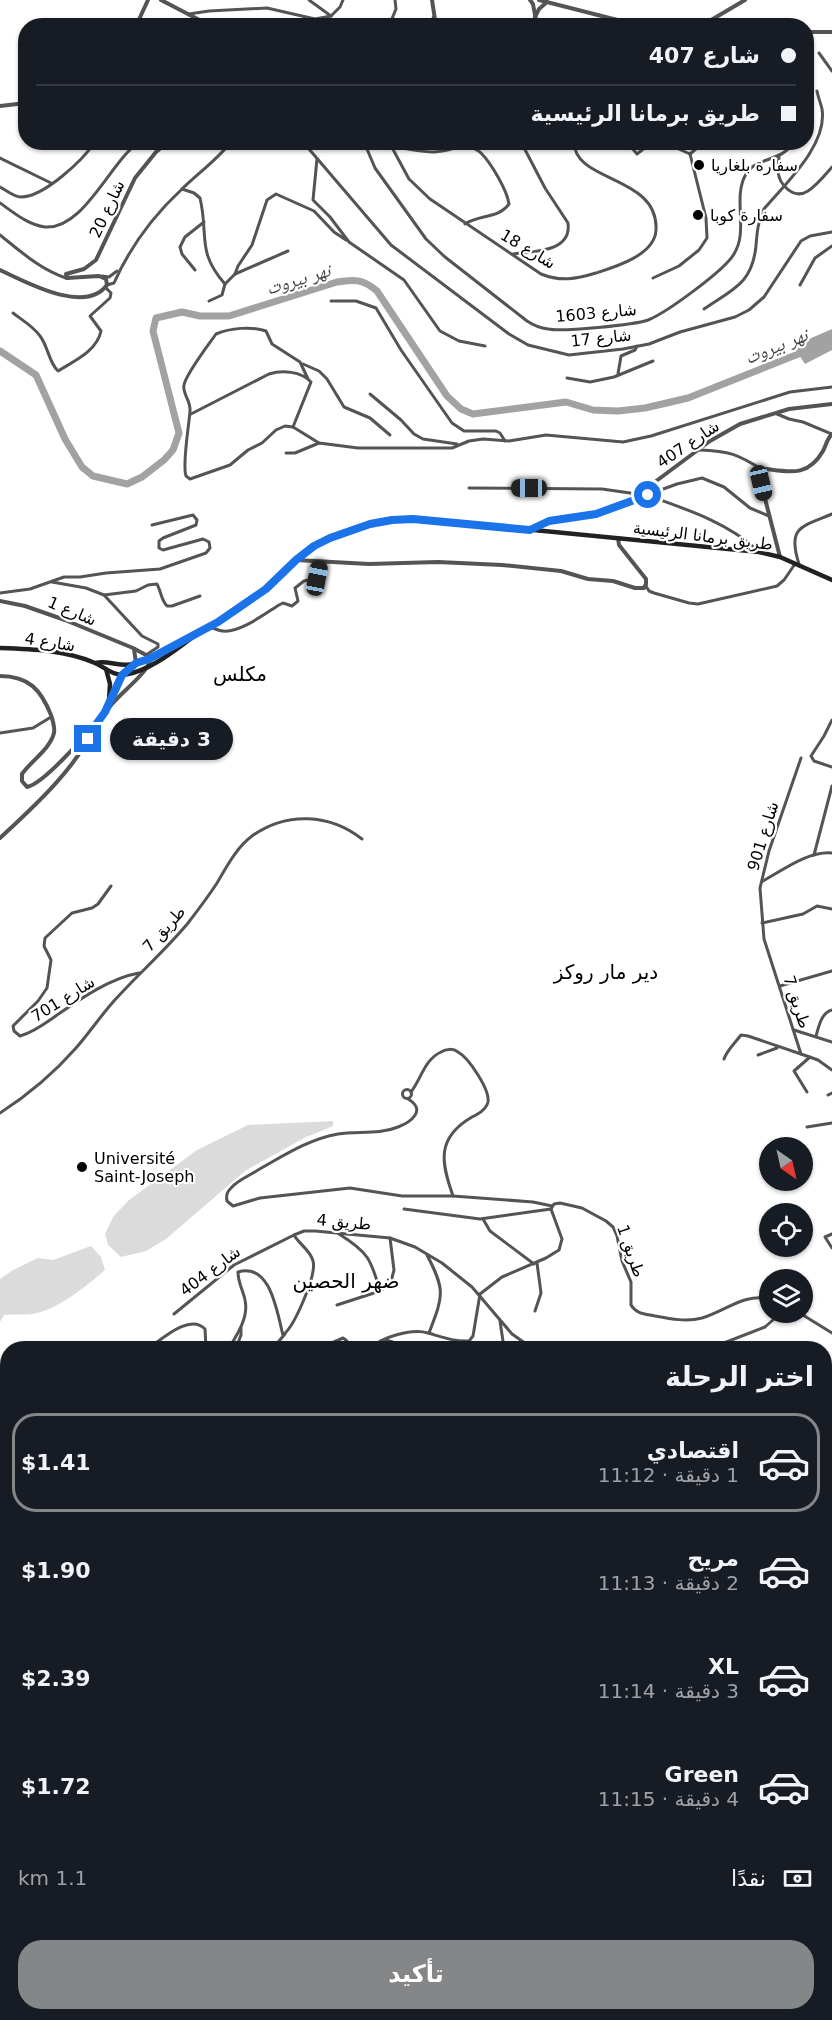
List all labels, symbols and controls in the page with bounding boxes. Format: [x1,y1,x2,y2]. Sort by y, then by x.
text: شارع 407 [649,43,760,68]
text: طريق برمانا الرئيسية [530,101,760,126]
place label: سفارة بلغاريا [711,156,798,176]
marker: سفارة بلغاريا [692,158,706,172]
street label: شارع 20 [86,177,129,241]
place label: سفارة كوبا [710,206,783,226]
marker: سفارة كوبا [691,208,705,222]
street label: شارع 18 [496,225,559,274]
water label: نهر بيروت [263,258,336,299]
street label: شارع 1603 [555,300,637,327]
water label: نهر بيروت [742,323,814,369]
street label: شارع 17 [570,325,632,352]
street label: شارع 407 [653,416,723,473]
car [748,463,774,503]
car [511,479,547,497]
route start [634,481,661,508]
street label: طريق برمانا الرئيسية [632,518,774,555]
car [305,559,329,597]
street label: شارع 1 [45,592,99,631]
street label: شارع 4 [23,629,77,656]
district label: مكلس [213,662,267,686]
callout: 3 دقيقة [109,718,232,760]
route end [74,725,101,752]
text: 3 دقيقة [132,727,211,751]
street label: شارع 901 [744,799,783,873]
street label: طريق 7 [139,902,190,956]
district label: دير مار روكز [553,960,658,984]
street label: شارع 701 [28,972,99,1027]
street label: 7 طريق [779,973,814,1031]
north arrow [759,1137,813,1191]
map controls [759,1137,813,1323]
place label: Université Saint-Joseph [94,1149,194,1186]
marker: Université Saint-Joseph [75,1160,89,1174]
button: locate [759,1203,813,1257]
street label: طريق 4 [316,1210,372,1235]
street label: طريق 1 [612,1222,649,1280]
street label: شارع 404 [176,1242,245,1301]
district label: ضهر الحصين [293,1269,399,1293]
button: layers [759,1269,813,1323]
text: اختر الرحلة [665,1361,814,1392]
icon: car [757,1436,811,1490]
text: اقتصادي [647,1438,739,1463]
text: $1.41 [21,1450,91,1475]
text: 1 دقيقة · 11:12 [598,1463,739,1487]
icon: car [757,1544,811,1598]
text: مريح [688,1546,739,1571]
text: $1.90 [21,1558,91,1583]
text: 2 دقيقة · 11:13 [598,1571,739,1595]
icon: car [757,1652,811,1706]
text: XL [708,1654,739,1679]
text: $2.39 [21,1666,91,1691]
text: 3 دقيقة · 11:14 [598,1679,739,1703]
icon: car [757,1760,811,1814]
text: Green [665,1762,739,1787]
text: $1.72 [21,1774,91,1799]
text: 4 دقيقة · 11:15 [598,1787,739,1811]
icon: cash [781,1862,814,1895]
text: 1.1 km [18,1866,87,1890]
text: نقدًا [731,1866,766,1891]
button: تأكيد [18,1940,814,2009]

